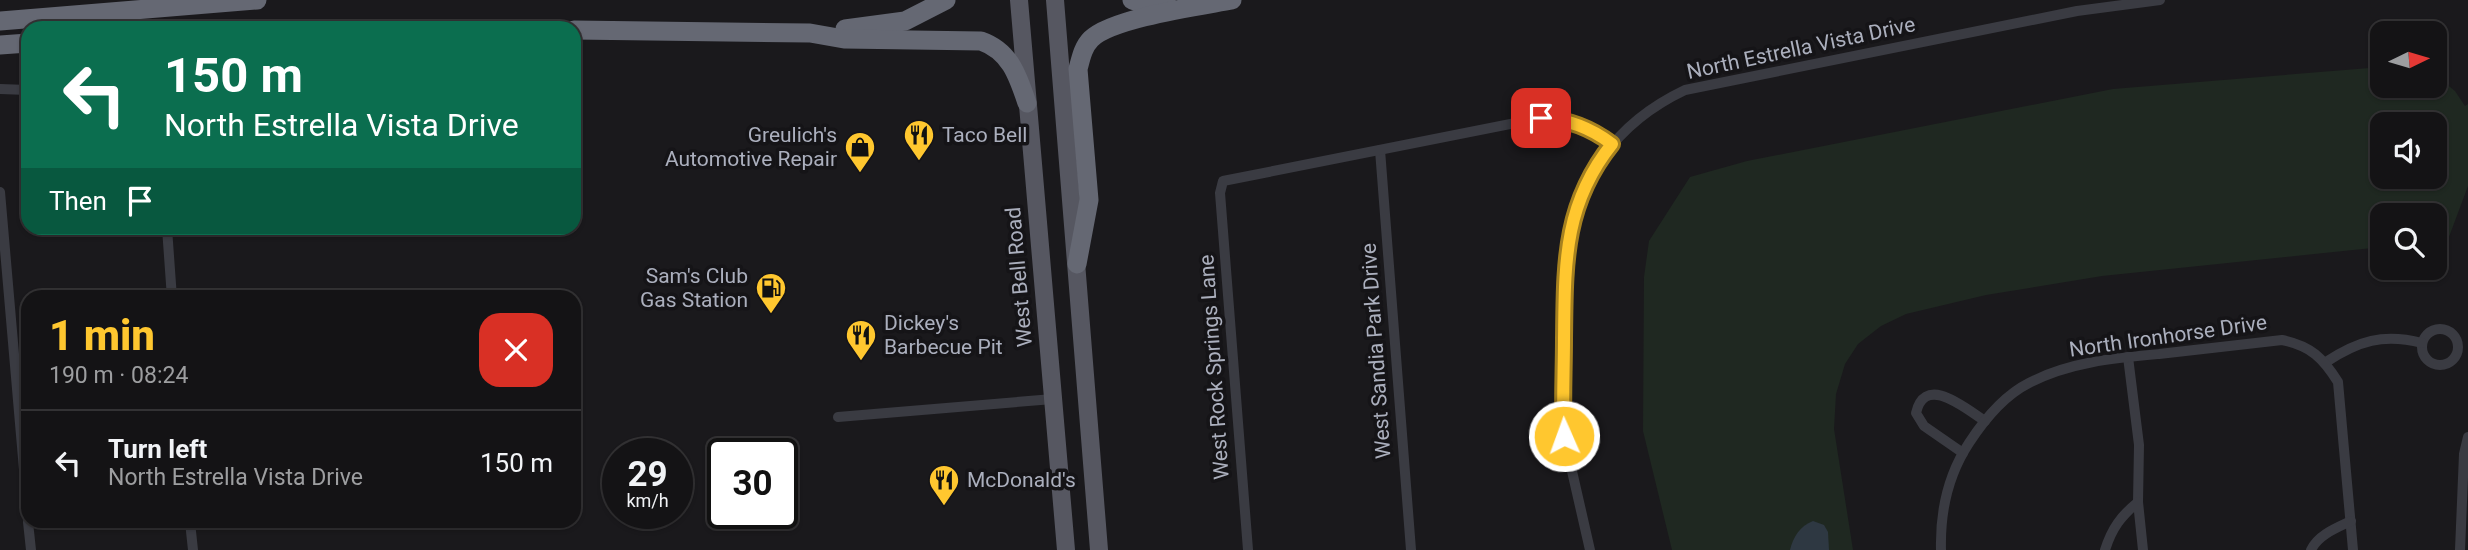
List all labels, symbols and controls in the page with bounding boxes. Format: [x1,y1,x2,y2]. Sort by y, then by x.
street label: North Estrella Vista Drive [1685,12,1917,84]
north arrow [2370,21,2446,98]
map controls [2370,21,2447,280]
text: 150 m [164,47,303,104]
icon: left [49,49,140,140]
pin [1511,88,1571,148]
icon: arrive [1522,99,1560,137]
text: North Estrella Vista Drive [164,106,519,144]
button: sound [2370,112,2447,189]
restaurant icon: Taco Bell [902,118,936,162]
place label: Greulich's Automotive Repair [665,123,837,171]
place label: Taco Bell [942,123,1027,147]
shop icon: Greulich's Automotive Repair [843,130,877,174]
icon: arrive [121,182,159,220]
text: Then [49,186,107,216]
button: search [2370,203,2447,280]
street label: West Bell Road [1001,206,1037,348]
street label: West Sandia Park Drive [1356,242,1396,460]
street label: West Rock Springs Lane [1194,254,1234,480]
place label: Sam's Club Gas Station [640,264,748,312]
fuel station icon: Sam's Club Gas Station [754,271,788,315]
street label: North Ironhorse Drive [2068,310,2268,362]
text: 1 min [49,311,155,360]
place label: Dickey's Barbecue Pit [884,311,1003,359]
button: close [479,313,553,387]
restaurant icon: Dickey's Barbecue Pit [844,318,878,362]
text: 190 m · 08:24 [49,362,188,389]
position arrow [1527,399,1601,473]
text: Turn left [108,434,207,464]
speed limit sign: 30 [707,438,798,529]
icon: left [49,444,87,482]
text: 150 m [480,448,553,478]
text: 29 [627,454,668,495]
restaurant icon: McDonald's [927,463,961,507]
text: North Estrella Vista Drive [108,464,363,491]
place label: McDonald's [967,468,1076,492]
text: km/h [626,490,669,511]

